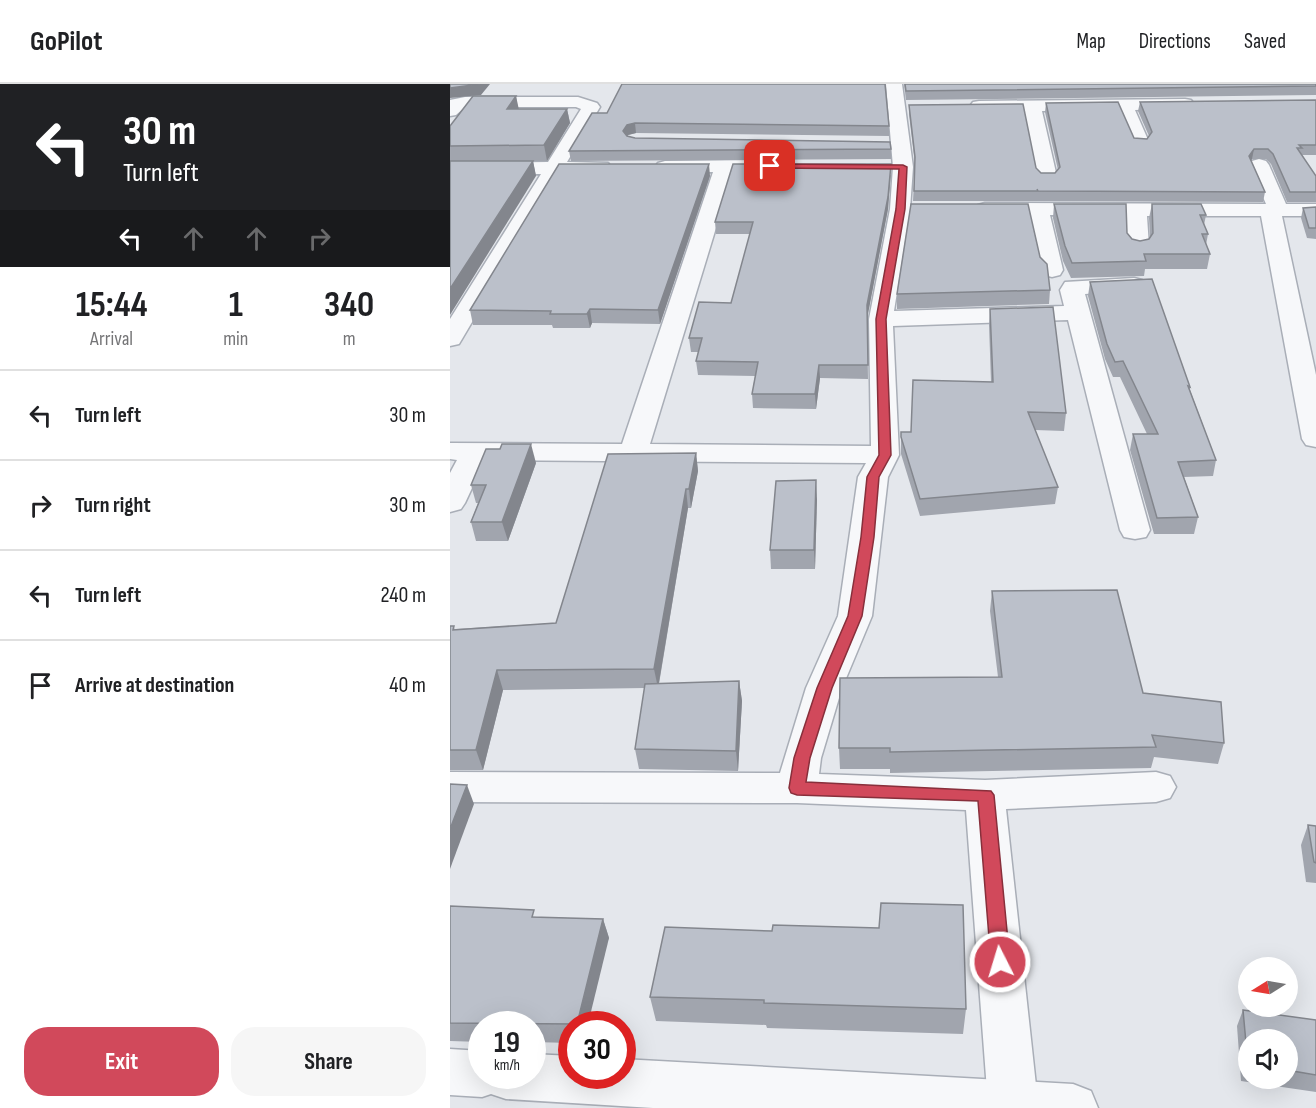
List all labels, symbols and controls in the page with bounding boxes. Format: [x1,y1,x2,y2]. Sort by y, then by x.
text: GoPilot [30,25,102,58]
text: Map [1076,29,1106,54]
text: Directions [1139,29,1211,54]
text: Saved [1244,29,1286,54]
text: 30 m [123,106,196,157]
icon: left [24,108,102,186]
pin [744,140,795,191]
icon: arrive [753,149,786,182]
text: Turn left [123,157,199,189]
icon: left [114,222,147,255]
icon: ahead [177,222,210,255]
icon: ahead [240,222,273,255]
icon: right [303,222,336,255]
text: 15:44 [76,284,147,327]
text: 1 [229,284,243,327]
text: 340 [324,284,374,327]
text: Arrival [90,327,133,351]
text: min [223,327,248,351]
text: m [343,327,356,351]
icon: left [24,399,57,432]
text: Turn left [75,402,141,429]
text: 30 m [389,402,426,429]
icon: right [24,489,57,522]
text: Turn right [75,492,151,519]
text: 30 m [389,492,426,519]
icon: left [24,579,57,612]
text: Turn left [75,582,141,609]
text: 240 m [380,582,426,609]
icon: arrive [24,669,57,702]
text: Arrive at destination [75,672,234,699]
text: 40 m [389,672,426,699]
position arrow [968,930,1032,994]
north arrow [1238,957,1298,1017]
map controls [1238,957,1298,1089]
speed limit sign: 30 [558,1011,636,1089]
text: 19 [494,1025,520,1061]
button: Exit [24,1027,219,1096]
button: Share [231,1027,426,1096]
button: sound [1238,1029,1298,1089]
text: km/h [494,1056,520,1075]

